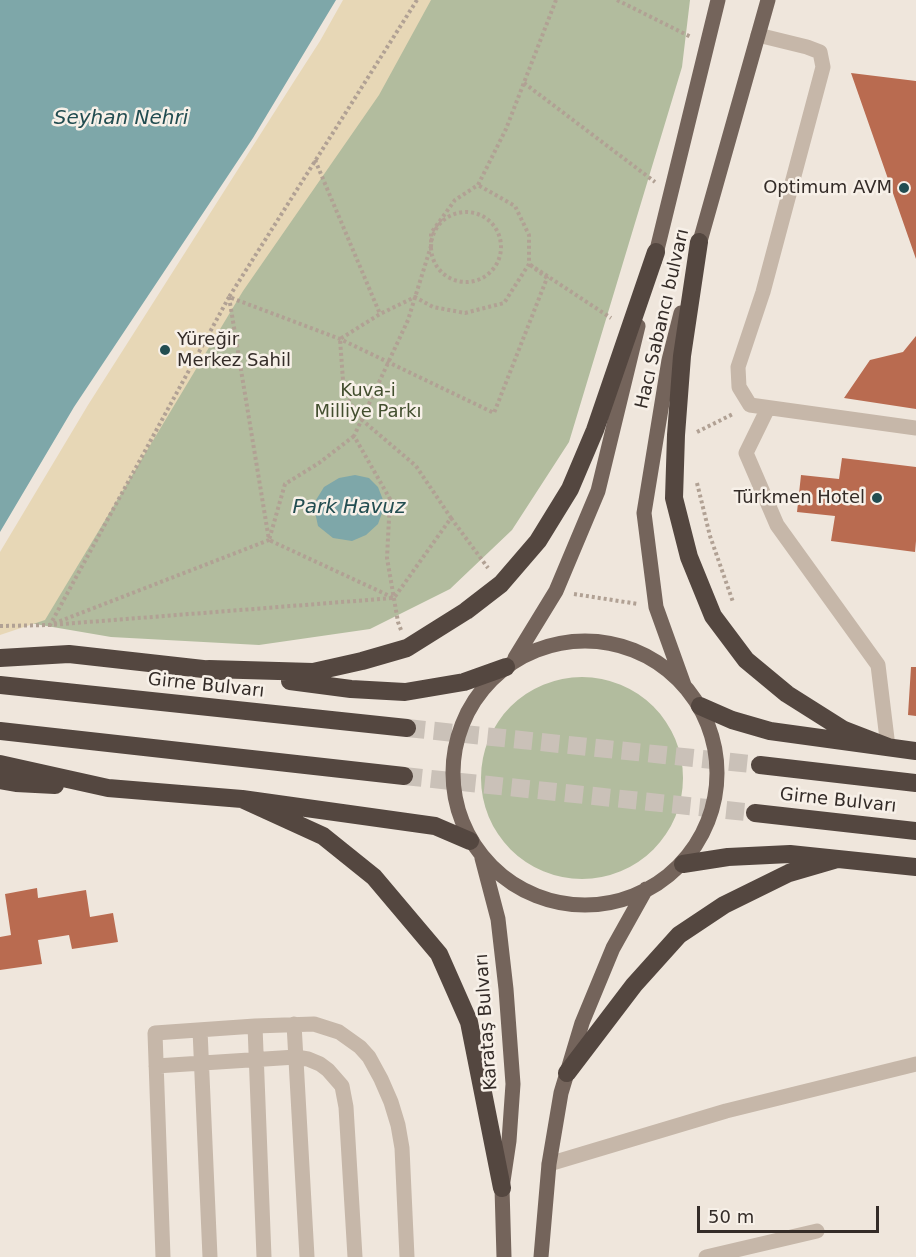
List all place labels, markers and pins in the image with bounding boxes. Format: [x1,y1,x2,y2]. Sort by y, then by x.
place label: Optimum AVM [763,177,892,199]
marker: Optimum AVM [897,181,911,195]
place label: Yüreğir Merkez Sahil [177,329,291,372]
marker: Yüreğir Merkez Sahil [158,343,172,357]
place label: Türkmen Hotel [734,487,865,509]
marker: Türkmen Hotel [870,491,884,505]

